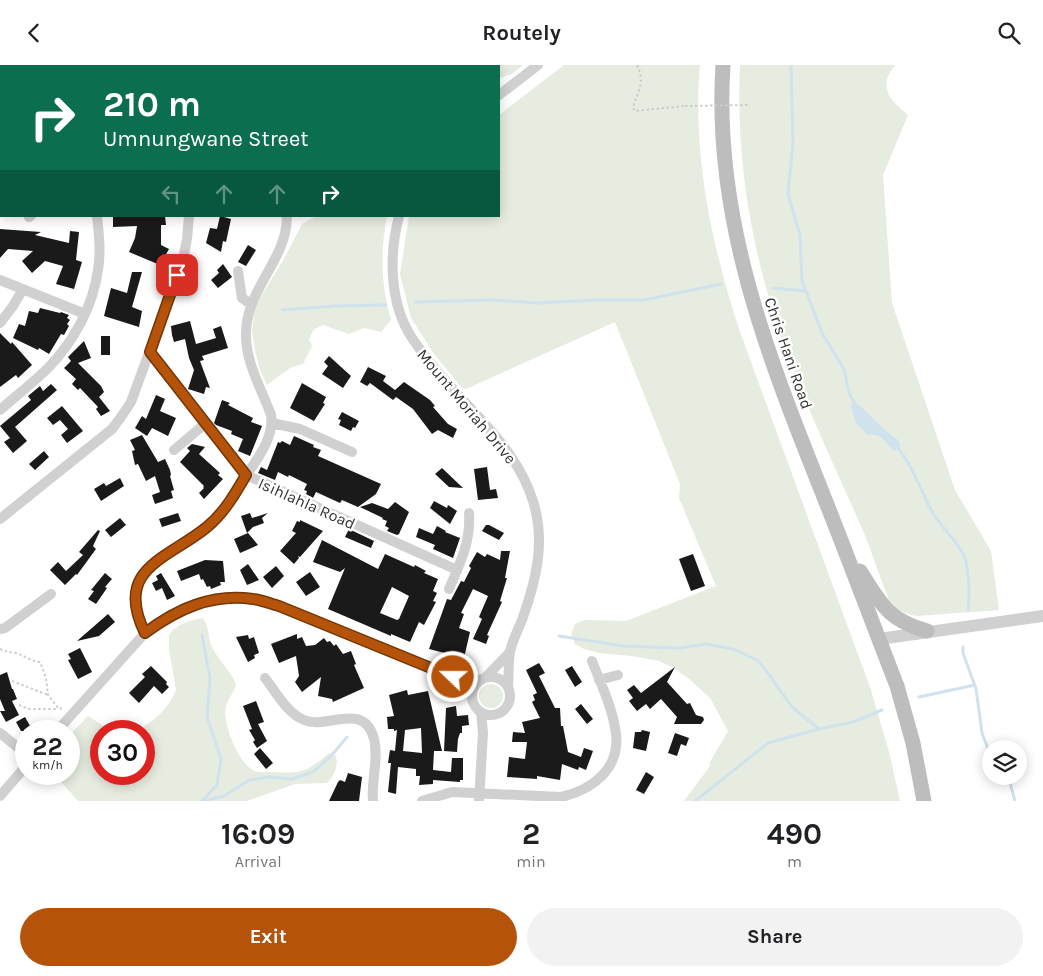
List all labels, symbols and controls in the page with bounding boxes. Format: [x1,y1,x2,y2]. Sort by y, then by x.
icon: back [20,19,48,47]
icon: search [995,19,1023,47]
text: Routely [482,20,561,46]
text: 210 m [103,84,201,125]
icon: right [20,85,85,150]
text: Umnungwane Street [103,126,308,152]
icon: left [157,180,185,208]
icon: ahead [210,180,238,208]
icon: ahead [263,180,291,208]
icon: right [316,180,344,208]
pin [156,254,198,296]
icon: arrive [163,261,191,289]
street label: Chris Hani Road [761,295,817,411]
street label: Mount Moriah Drive [413,345,520,468]
street label: Isihlahla Road [255,474,358,533]
position arrow [426,650,478,702]
speed limit sign: 30 [90,720,155,785]
text: 22 [32,732,63,761]
map controls [982,740,1027,785]
button: layers [982,740,1027,785]
text: km/h [32,758,63,772]
text: 16:09 [221,816,295,852]
text: 2 [522,816,540,852]
text: 490 [767,816,822,852]
text: Arrival [235,852,282,871]
text: min [516,852,546,871]
text: m [787,852,802,871]
button: Exit [20,908,517,966]
button: Share [527,908,1023,966]

